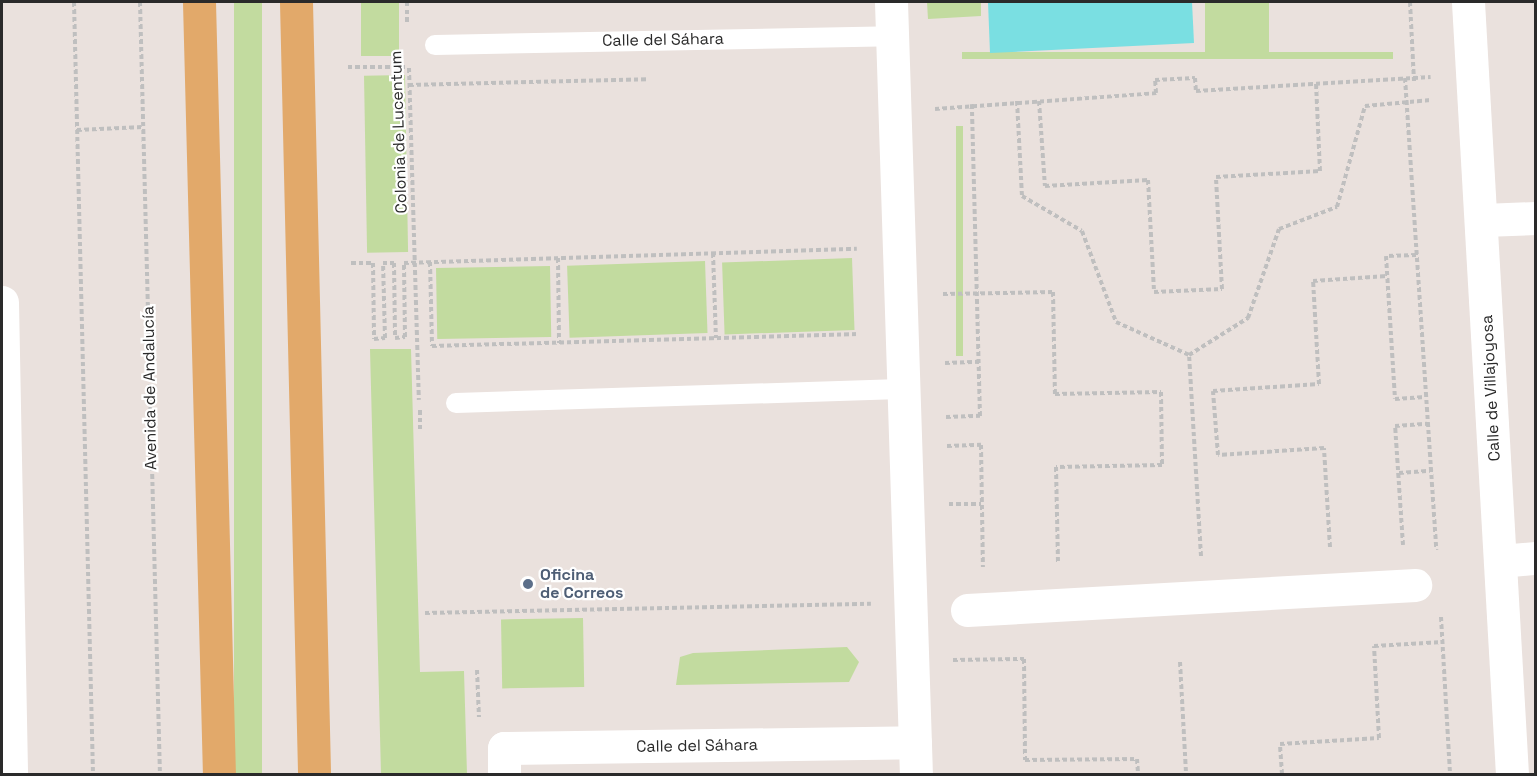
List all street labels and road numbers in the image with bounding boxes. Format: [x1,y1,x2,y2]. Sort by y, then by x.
street label: Calle del Sáhara [602,29,724,51]
street label: Colonia de Lucentum [387,50,411,214]
street label: Avenida de Andalucía [139,306,161,470]
street label: Calle de Villajoyosa [1478,314,1504,462]
street label: Calle del Sáhara [636,735,758,757]

